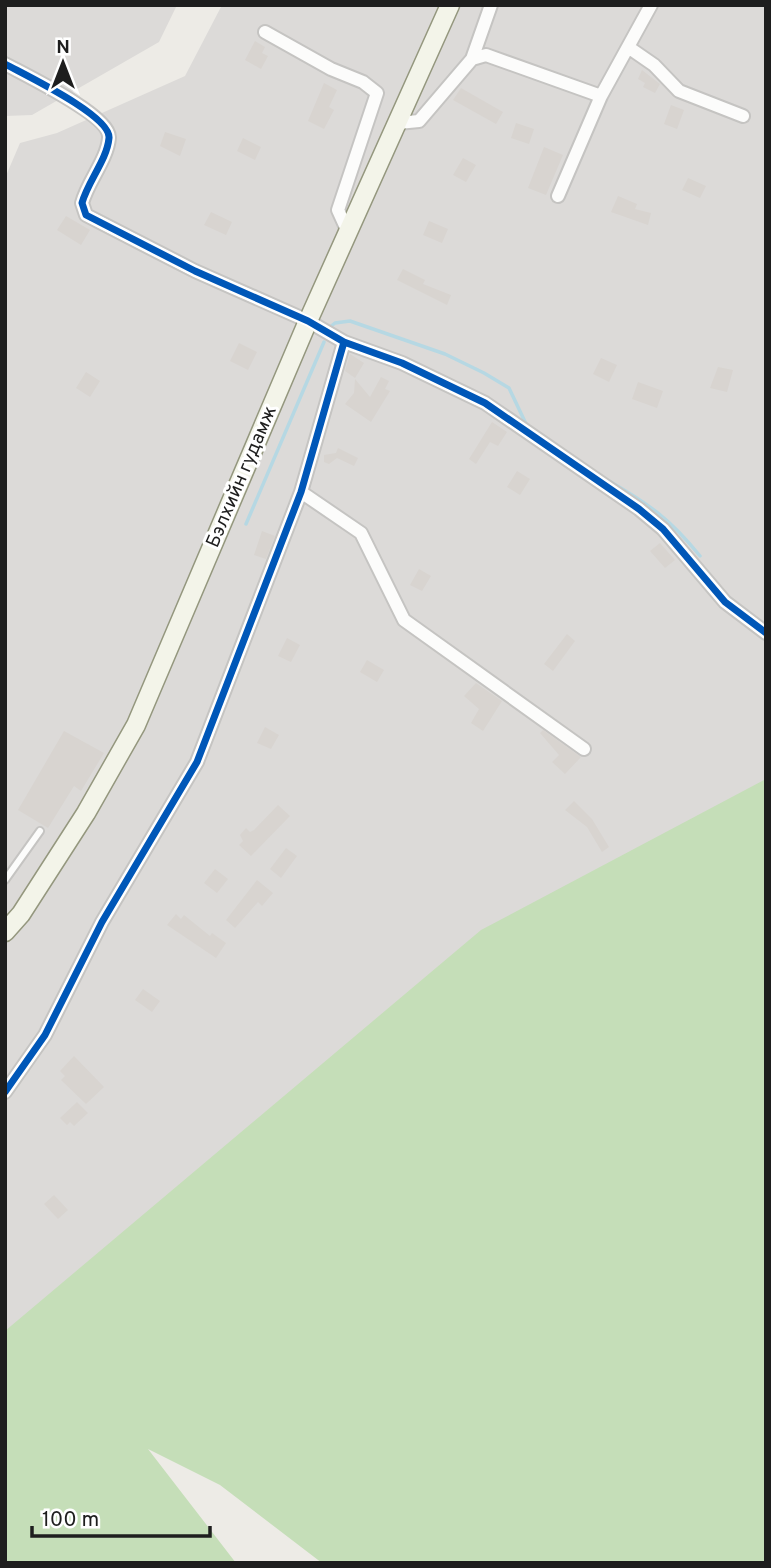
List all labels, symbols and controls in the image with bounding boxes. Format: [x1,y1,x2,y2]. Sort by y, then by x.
north arrow [28,28,98,98]
text: N [56,36,70,60]
street label: Бэлхийн гудамж [201,402,283,552]
scale bar [32,1494,210,1538]
text: 100 m [42,1507,99,1534]

